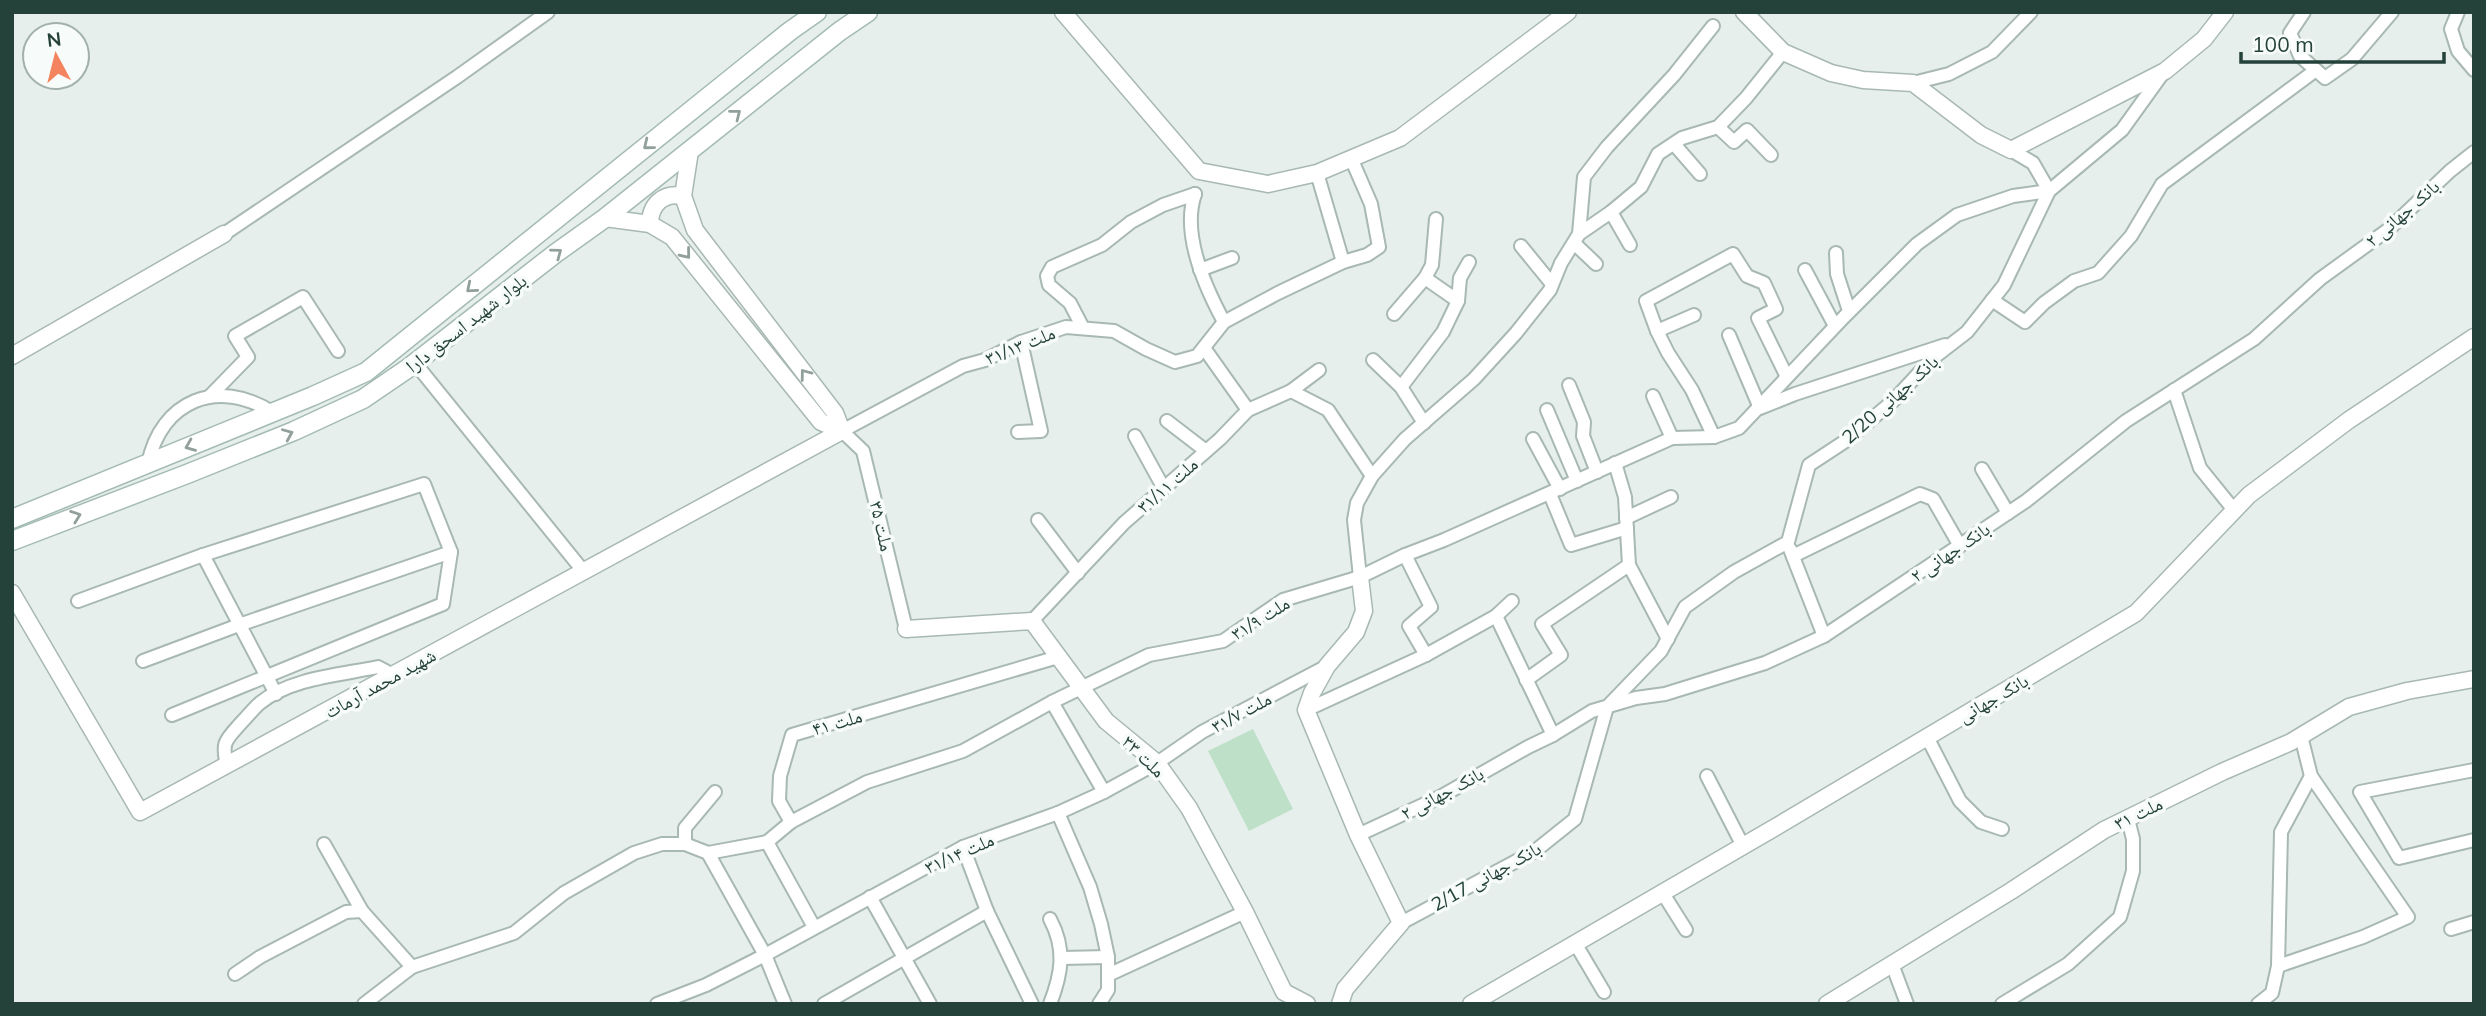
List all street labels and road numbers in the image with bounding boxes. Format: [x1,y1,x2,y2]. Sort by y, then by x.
street label: بانک جهانی ۲ [2360,174,2444,252]
street label: بلوار شهید اسحق دارا [401,268,531,378]
street label: ملت ۳۱/۱۳ [981,320,1059,370]
street label: بانک جهانی 2/20 [1837,349,1943,449]
street label: ملت ۳۱/۱۱ [1131,452,1203,518]
street label: ملت ۳۵ [865,499,899,553]
street label: بانک جهانی ۲ [1906,517,1994,587]
street label: ملت ۳۱/۹ [1226,591,1294,645]
street label: شهید محمد آرمات [320,643,440,723]
street label: بانک جهانی [1953,668,2033,728]
street label: ملت ۳۱/۷ [1207,686,1275,738]
street label: ملت ۴۱ [809,703,865,741]
street label: ملت ۳۳ [1117,730,1171,782]
street label: بانک جهانی ۲ [1396,761,1488,825]
street label: ملت ۳۱ [2110,791,2166,835]
street label: ملت ۳۱/۱۴ [921,827,997,879]
street label: بانک جهانی 2/17 [1427,836,1545,916]

